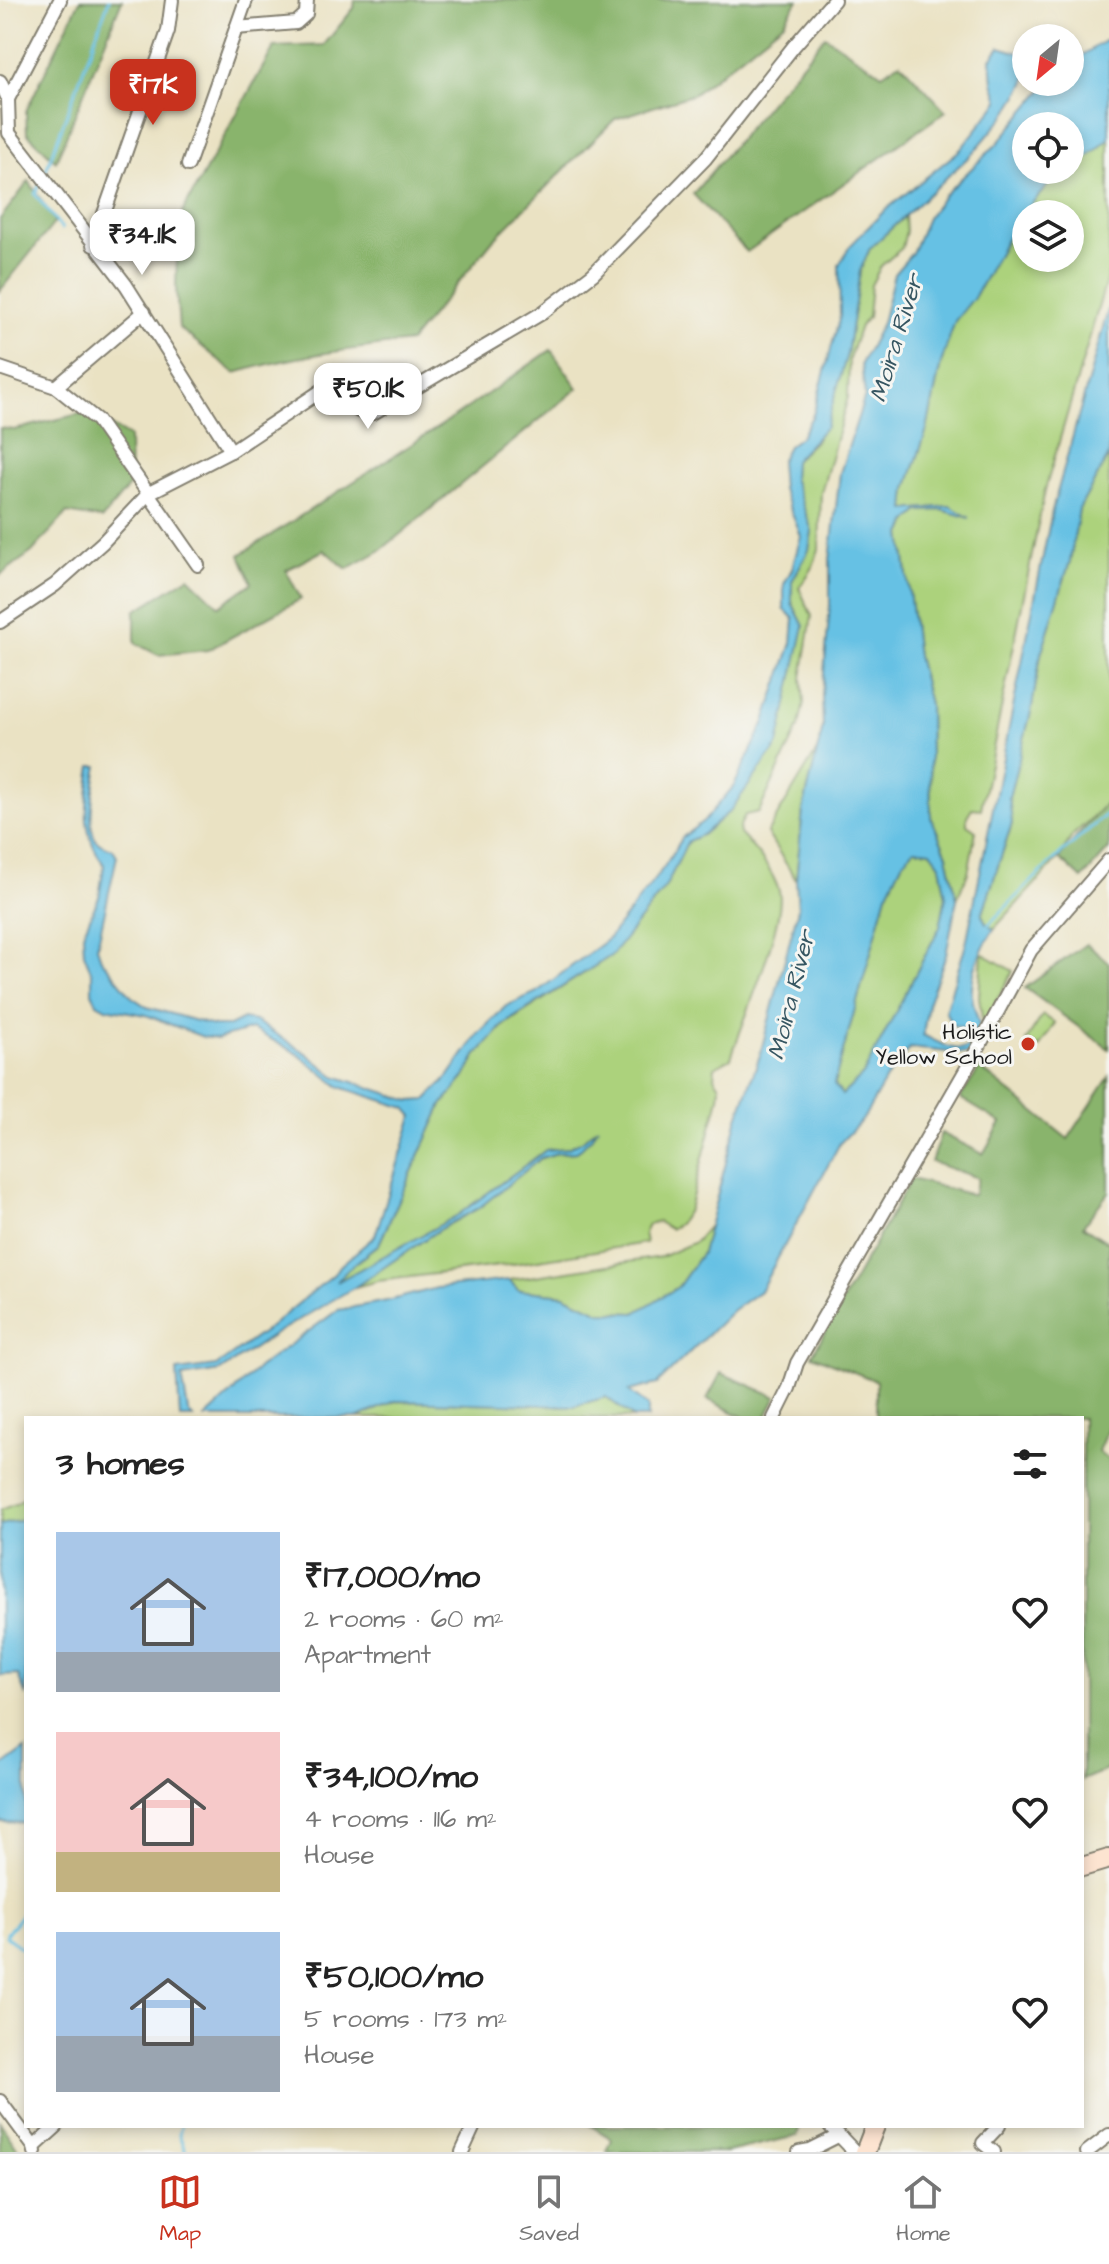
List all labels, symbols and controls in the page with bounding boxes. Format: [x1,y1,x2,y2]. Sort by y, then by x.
north arrow [1012,24,1084,96]
map controls [1012,24,1084,272]
pin: ₹17K [106,59,200,127]
text: ₹17K [128,67,178,103]
button: locate [1012,112,1084,184]
button: layers [1012,200,1084,272]
pin: ₹34.1K [77,209,207,277]
text: ₹34.1K [108,217,176,253]
water label: Moira River [861,268,933,406]
pin: ₹50.1K [303,363,433,431]
text: ₹50.1K [332,371,404,407]
water label: Moira River [760,925,825,1063]
place label: Holistic Yellow School [875,1017,1012,1073]
marker: Holistic Yellow School [1019,1035,1037,1053]
text: 3 homes [56,1440,185,1488]
icon: filters [1008,1442,1052,1486]
text: ₹17,000/mo [304,1553,480,1601]
icon: home [120,1564,216,1660]
icon: heart [1008,1590,1052,1634]
text: 2 rooms · 60 m² [304,1601,504,1637]
text: Apartment [304,1637,431,1673]
text: ₹34,100/mo [304,1753,478,1801]
icon: home [120,1764,216,1860]
icon: heart [1008,1790,1052,1834]
text: 4 rooms · 116 m² [304,1801,497,1837]
text: House [304,1837,375,1873]
text: ₹50,100/mo [304,1953,483,2001]
icon: home [120,1964,216,2060]
icon: heart [1008,1990,1052,2034]
text: 5 rooms · 173 m² [304,2001,507,2037]
text: House [304,2037,375,2073]
tab: Map [158,2170,202,2249]
tab: Saved [519,2170,579,2249]
tab: Home [896,2170,951,2249]

